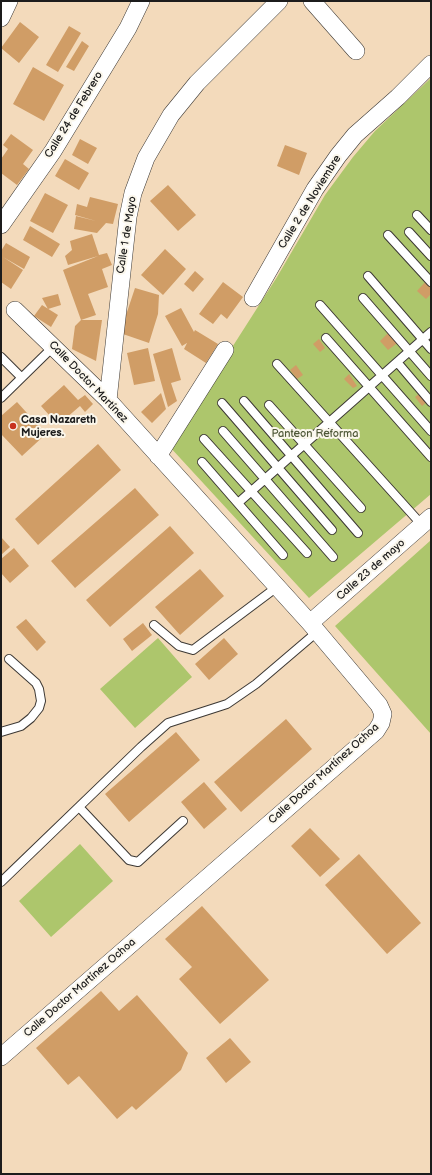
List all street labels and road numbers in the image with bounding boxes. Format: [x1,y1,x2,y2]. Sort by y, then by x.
street label: Calle 24 de Febrero [42,69,106,161]
street label: Calle 2 de Noviembre [276,153,344,251]
street label: Calle 1 de Mayo [114,195,140,275]
street label: Calle Doctor Martínez [46,338,130,426]
street label: Calle 23 de mayo [334,537,408,603]
street label: Calle Doctor Martínez Ochoa [266,721,382,827]
street label: Calle Doctor Martínez Ochoa [21,936,139,1040]

